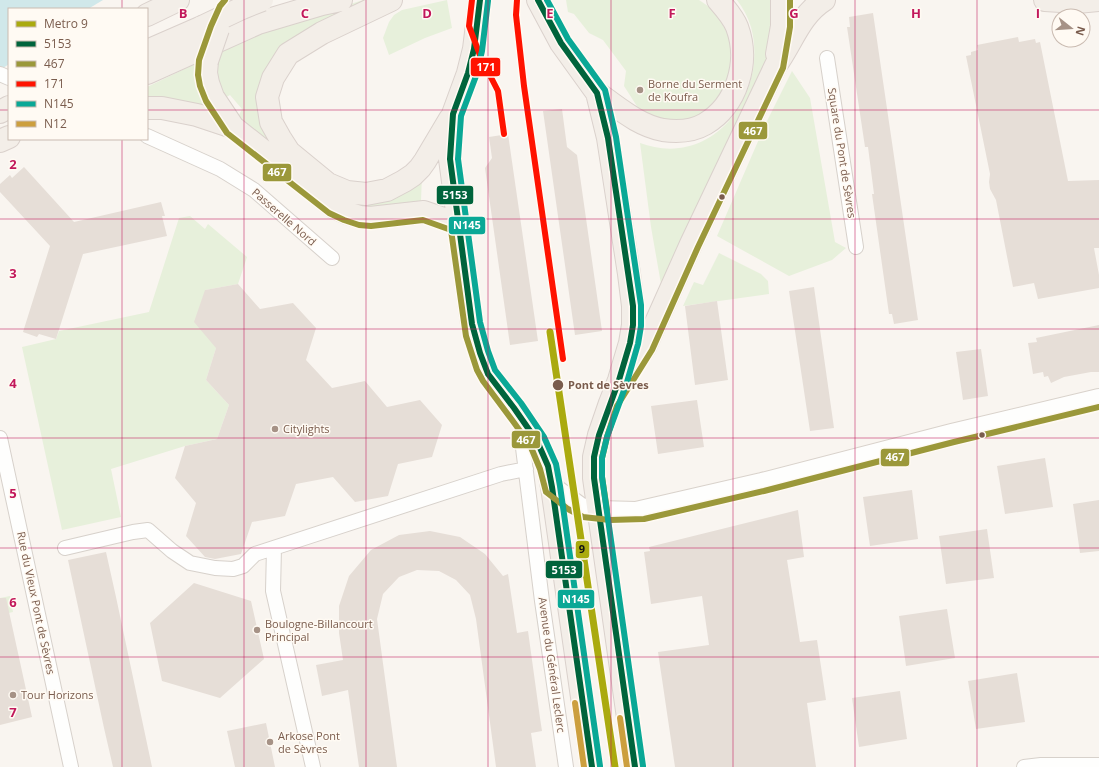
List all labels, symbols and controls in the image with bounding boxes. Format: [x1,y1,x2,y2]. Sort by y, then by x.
text: B [179,4,188,22]
text: C [301,4,309,22]
text: D [422,4,432,22]
text: E [546,4,554,22]
text: F [668,4,676,22]
text: G [789,4,799,22]
text: H [911,4,921,22]
text: I [1036,4,1040,22]
legend [8,8,148,140]
north arrow [1051,8,1091,48]
text: Metro 9 [44,15,88,32]
text: N [1073,25,1090,38]
text: 5153 [44,35,72,52]
text: 467 [44,55,65,72]
line badge: 171 [470,57,501,77]
text: 171 [477,59,495,74]
text: 171 [44,75,65,92]
place label: Borne du Serment de Koufra [648,76,742,104]
marker: Borne du Serment de Koufra [635,85,645,95]
street label: Square du Pont de Sèvres [825,87,860,219]
text: N145 [44,95,74,112]
text: N12 [44,115,67,132]
line badge: 467 [738,121,768,140]
text: 467 [744,123,762,138]
text: 2 [9,155,17,173]
line badge: 467 [262,163,292,182]
text: 467 [268,164,286,179]
street label: Passerelle Nord [249,184,320,249]
line badge: 5153 [436,185,474,205]
text: 5153 [442,187,468,202]
unlabelled marker [717,192,727,202]
line badge: N145 [448,216,486,235]
text: N145 [453,217,481,232]
text: 3 [9,264,17,282]
text: 4 [9,374,17,392]
place label: Pont de Sèvres [568,377,649,392]
marker: Pont de Sèvres [551,378,565,392]
place label: Citylights [283,421,330,436]
marker: Citylights [270,424,280,434]
line badge: 467 [511,430,541,449]
unlabelled marker [977,430,987,440]
text: 467 [517,432,535,447]
line badge: 467 [880,448,910,467]
text: 467 [886,449,904,464]
text: 5 [9,484,17,502]
street label: Rue du Vieux Pont de Sèvres [14,530,59,676]
line badge: 9 [575,540,590,559]
text: 9 [579,541,585,556]
line badge: 5153 [545,560,583,579]
text: 5153 [551,562,577,577]
line badge: N145 [557,589,595,609]
text: N145 [562,591,590,606]
text: 6 [9,593,17,611]
street label: Avenue du Général Leclerc [536,596,569,734]
place label: Boulogne-Billancourt Principal [265,616,373,644]
marker: Boulogne-Billancourt Principal [252,625,262,635]
place label: Tour Horizons [21,687,94,702]
marker: Tour Horizons [8,690,18,700]
text: 7 [9,703,17,721]
place label: Arkose Pont de Sèvres [278,728,340,756]
marker: Arkose Pont de Sèvres [265,737,275,747]

